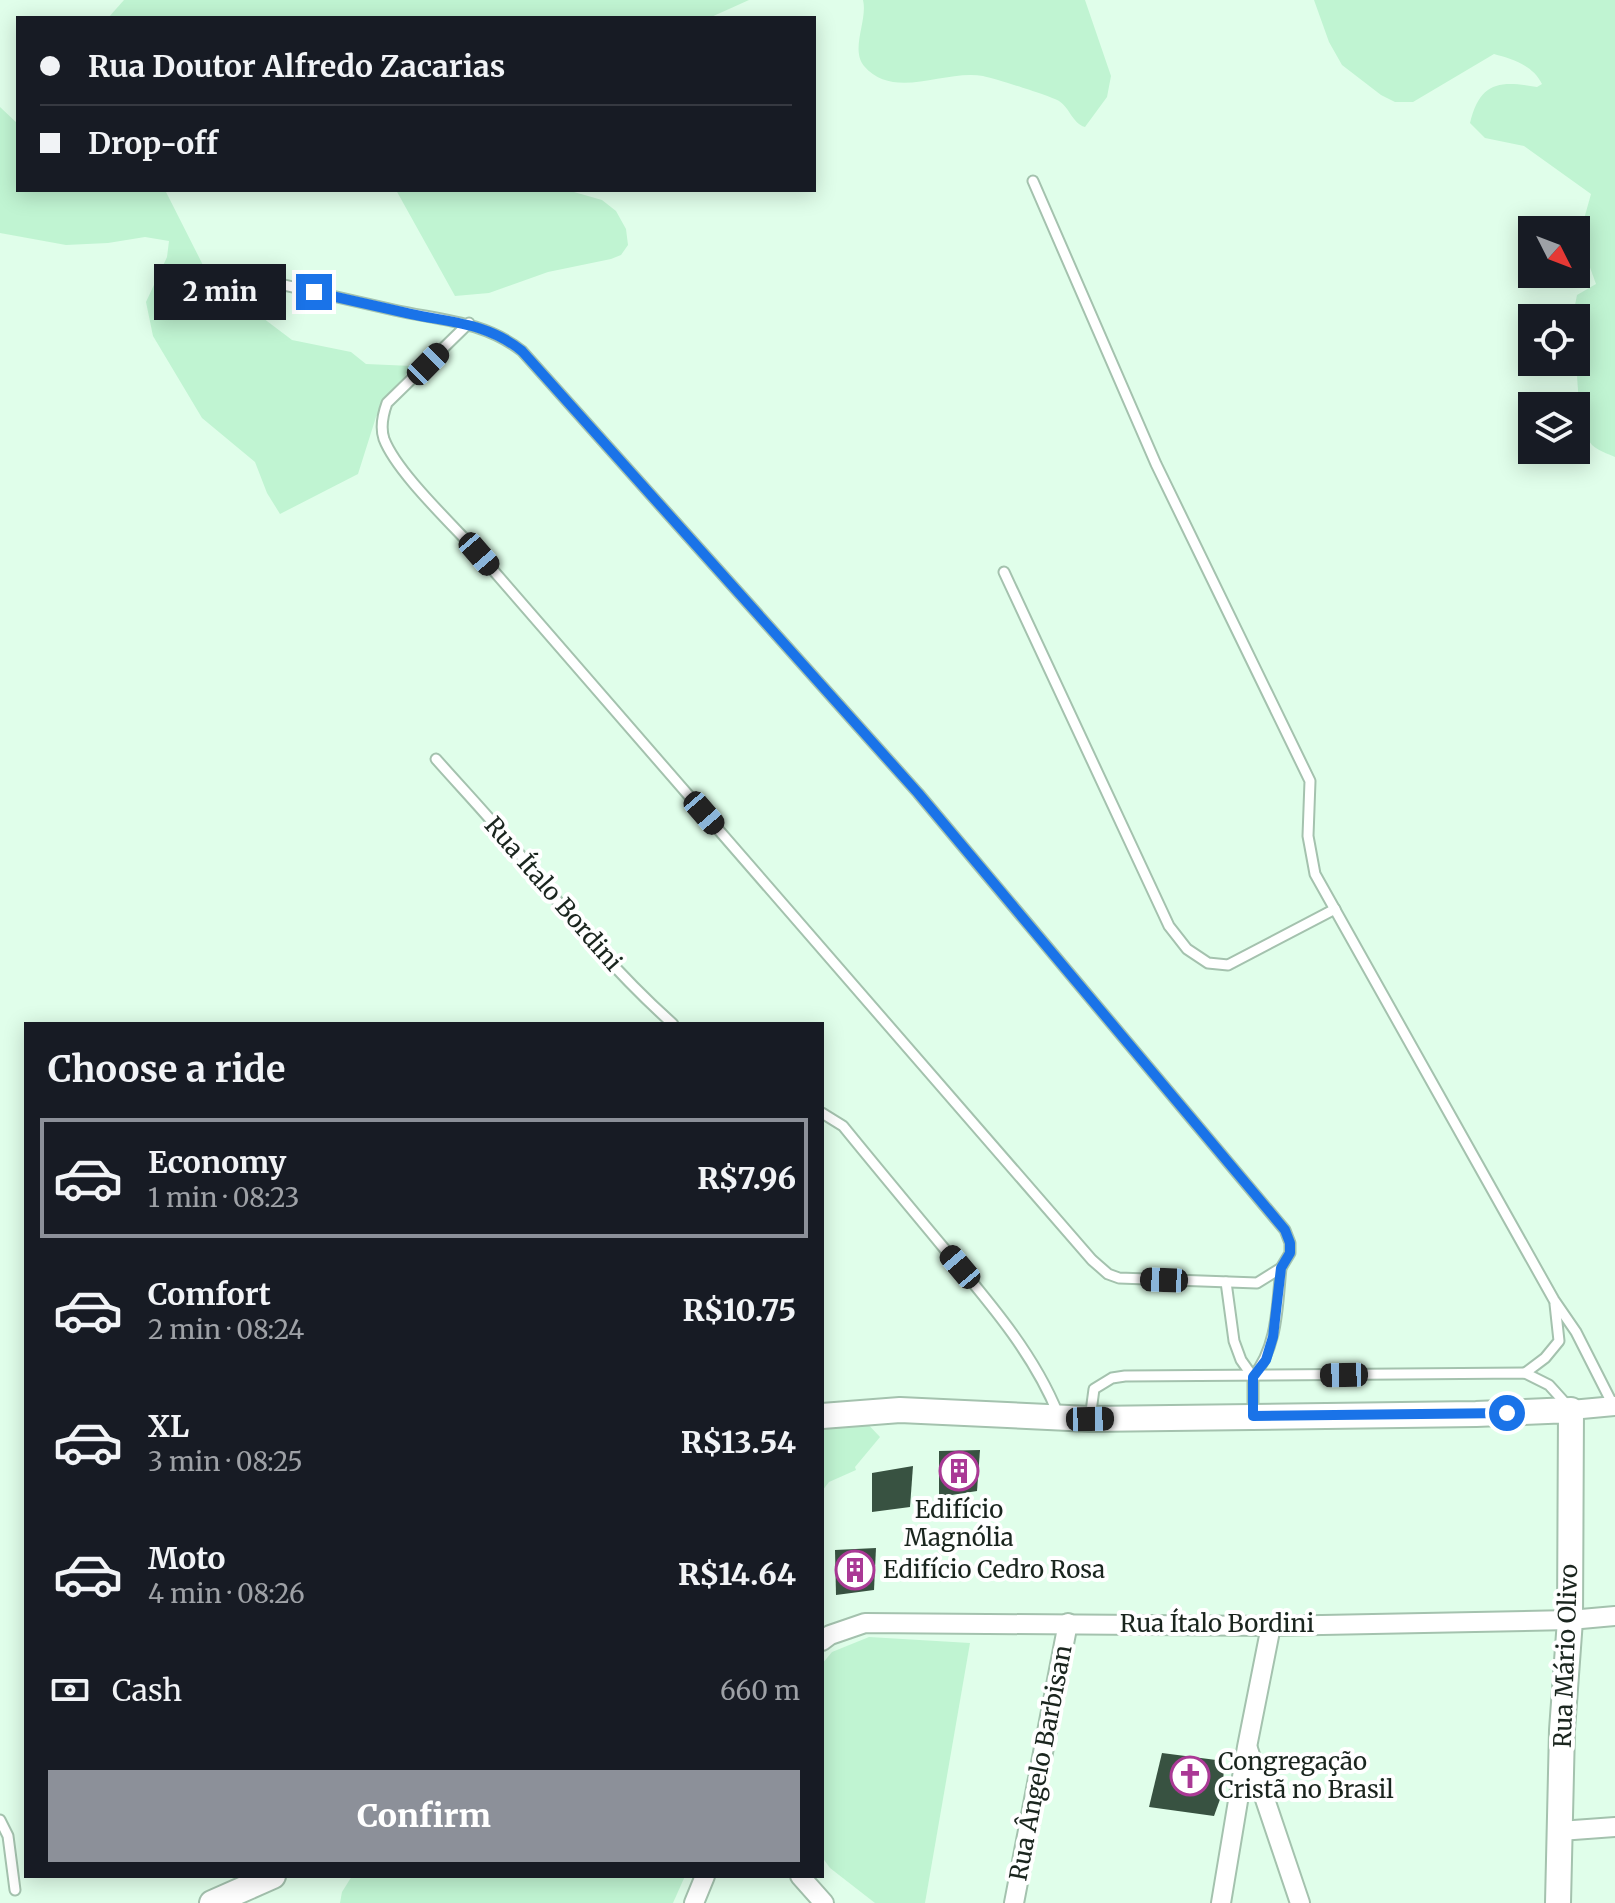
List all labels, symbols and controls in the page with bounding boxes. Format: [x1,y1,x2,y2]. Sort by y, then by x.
text: Rua Doutor Alfredo Zacarias [88,47,505,85]
text: Drop-off [88,124,218,162]
north arrow [1518,216,1590,288]
map controls [1518,216,1590,464]
callout: 2 min [154,264,286,320]
route end [296,274,332,310]
text: 2 min [183,275,257,308]
button: locate [1518,304,1590,376]
car [403,339,453,389]
button: layers [1518,392,1590,464]
car [454,528,504,580]
car [679,787,729,839]
street label: Rua Ítalo Bordini [478,809,630,977]
text: Choose a ride [48,1047,285,1092]
icon: car [52,1142,124,1214]
text: Economy [148,1143,286,1181]
text: R$7.96 [697,1159,796,1197]
text: 1 min · 08:23 [148,1181,299,1214]
car [935,1241,985,1293]
car [1140,1267,1188,1293]
icon: car [52,1274,124,1346]
text: Comfort [148,1275,271,1313]
text: R$10.75 [682,1291,796,1329]
text: 2 min · 08:24 [148,1313,304,1346]
car [1320,1363,1368,1387]
route start [1489,1395,1525,1431]
icon: car [52,1406,124,1478]
text: XL [148,1407,189,1445]
car [1066,1407,1114,1431]
text: R$13.54 [681,1423,796,1461]
text: 3 min · 08:25 [148,1445,303,1478]
building icon: Edifício Magnólia [938,1450,980,1492]
place label: Edifício Magnólia [904,1494,1014,1553]
icon: car [52,1538,124,1610]
text: Moto [148,1539,226,1577]
building icon: Edifício Cedro Rosa [834,1549,876,1591]
place label: Edifício Cedro Rosa [883,1554,1105,1585]
text: R$14.64 [678,1555,796,1593]
street label: Rua Mário Olivo [1547,1563,1584,1748]
text: 4 min · 08:26 [148,1577,305,1610]
street label: Rua Ítalo Bordini [1120,1607,1314,1639]
street label: Rua Ângelo Barbisan [1002,1642,1079,1883]
icon: cash [48,1668,92,1712]
text: Cash [112,1671,182,1709]
text: 660 m [720,1674,800,1707]
place label: Congregação Cristã no Brasil [1218,1746,1394,1805]
church icon: Congregação Cristã no Brasil [1169,1755,1211,1797]
button: Confirm [48,1770,800,1862]

